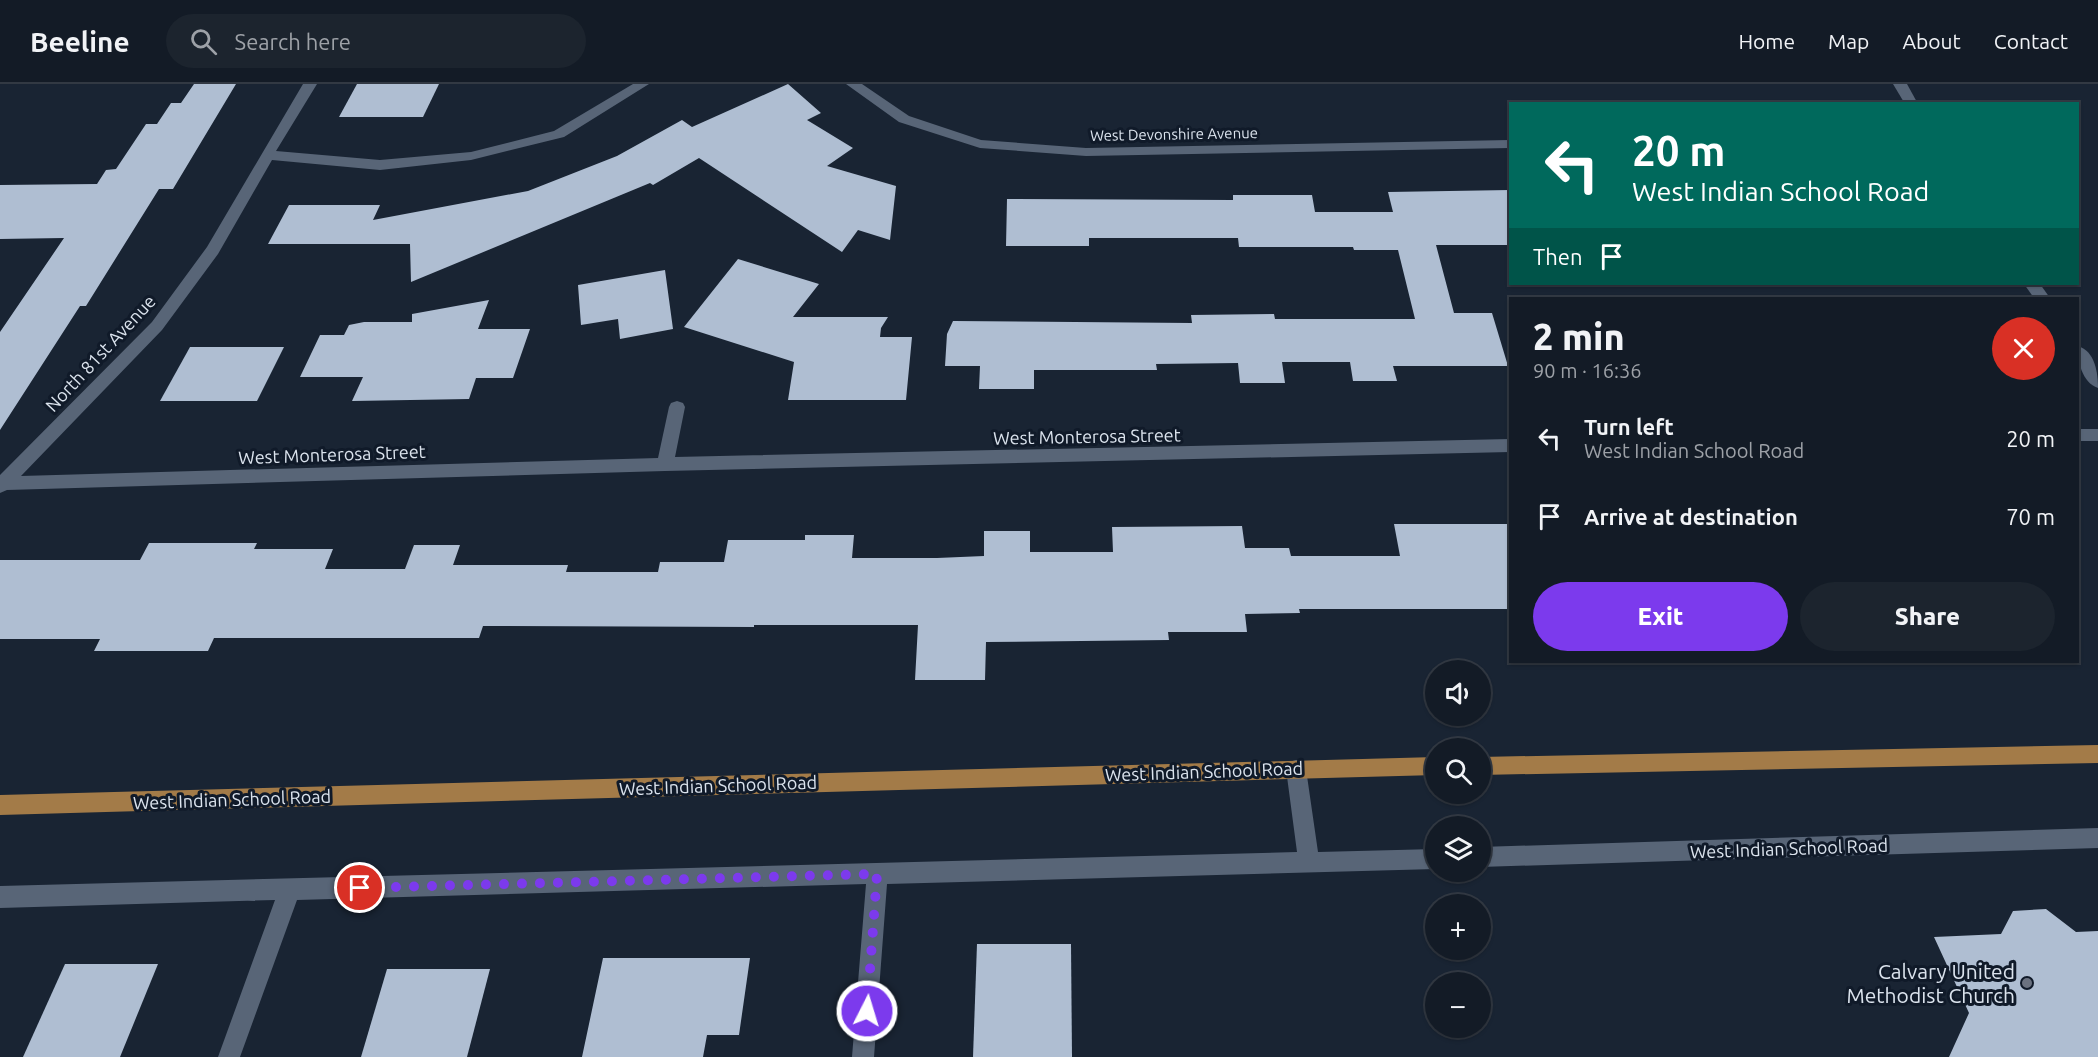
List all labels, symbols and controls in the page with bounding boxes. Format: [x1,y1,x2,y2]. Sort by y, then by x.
search box [166,14,586,68]
icon: search [187,25,220,58]
text: Beeline [30,26,130,57]
text: Search here [235,29,351,54]
text: Home [1738,29,1795,53]
text: Map [1828,29,1869,53]
text: About [1902,29,1961,53]
text: Contact [1994,29,2068,53]
street label: West Devonshire Avenue [1090,124,1258,144]
icon: left [1533,126,1611,204]
text: 20 m [1632,127,1726,174]
text: West Indian School Road [1632,176,1929,206]
icon: arrive [1595,240,1628,273]
text: Then [1533,244,1583,269]
street label: North 81st Avenue [41,291,159,415]
text: 2 min [1533,316,1625,357]
button: close [1992,317,2055,380]
text: 90 m · 16:36 [1533,359,1642,382]
text: Turn left [1584,414,1674,439]
icon: left [1533,422,1566,455]
street label: West Monterosa Street [993,424,1181,448]
text: 20 m [2006,426,2055,451]
text: West Indian School Road [1584,439,1804,462]
street label: West Monterosa Street [238,441,426,467]
icon: arrive [1533,500,1566,533]
text: Arrive at destination [1584,504,1798,529]
text: 70 m [2006,504,2055,529]
button: Exit [1533,582,1788,651]
button: Share [1800,582,2055,651]
map controls [1425,660,1491,1038]
button: sound [1425,660,1491,726]
button: search [1425,738,1491,804]
street label: West Indian School Road [1105,758,1303,784]
street label: West Indian School Road [619,772,817,798]
street label: West Indian School Road [133,786,331,812]
button: layers [1425,816,1491,882]
street label: West Indian School Road [1690,835,1888,861]
pin [334,862,385,913]
icon: arrive [343,871,376,904]
button: + [1425,894,1491,960]
place label: Calvary United Methodist Church [1847,959,2015,1007]
button: − [1425,972,1491,1038]
marker: Calvary United Methodist Church [2020,976,2034,990]
position arrow [835,979,899,1043]

